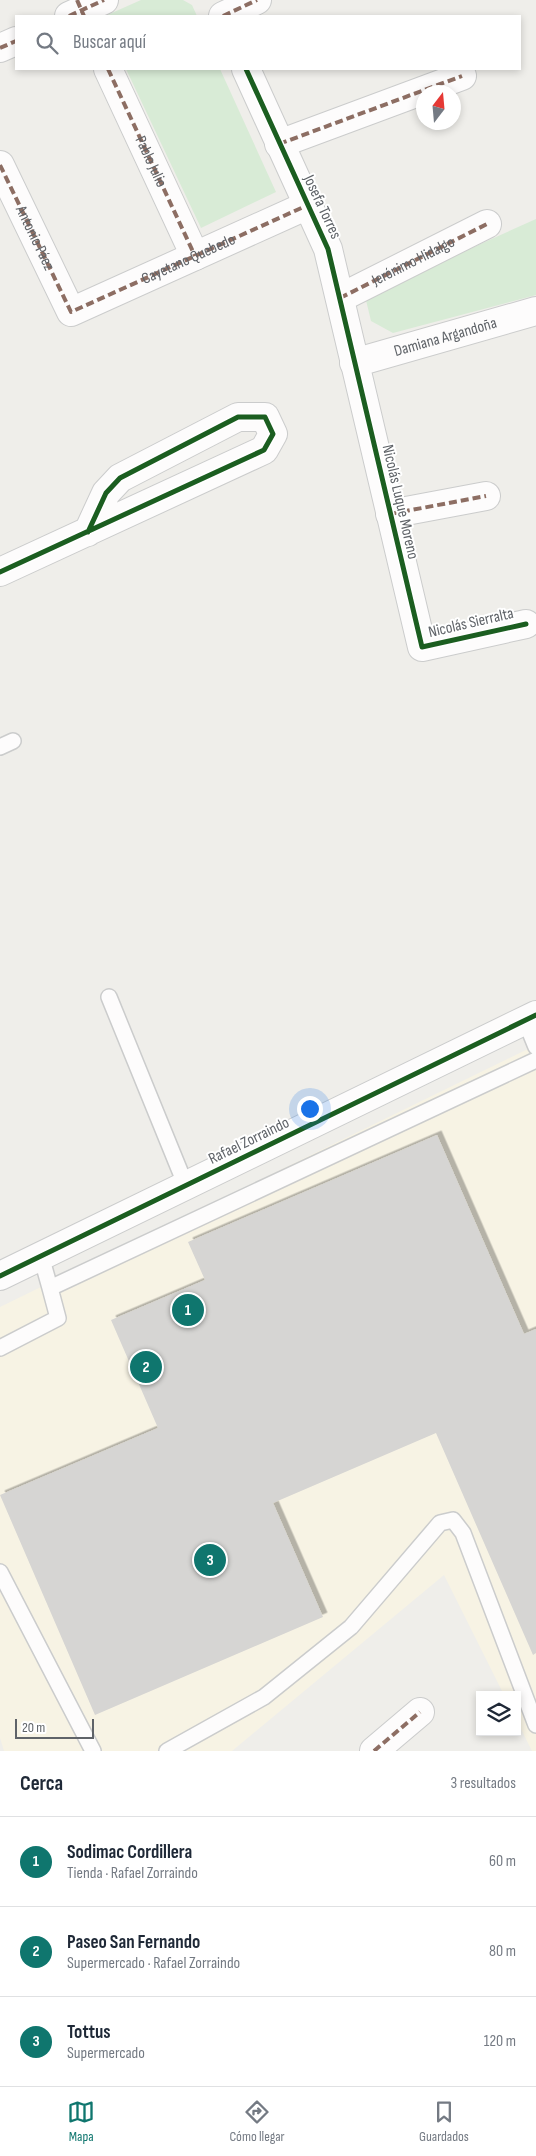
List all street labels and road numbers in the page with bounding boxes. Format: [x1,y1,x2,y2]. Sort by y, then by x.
street label: Pablo Julio [131,133,171,190]
street label: Josefa Torres [299,171,345,242]
street label: Antonio Páez [11,202,59,274]
street label: Cayetano Quebedo [139,230,238,288]
street label: Jerónimo Hidalgo [368,232,458,290]
street label: Damiana Argandoña [392,313,499,361]
street label: Nicolás Luque Moreno [378,443,422,561]
street label: Nicolás Sierralta [427,604,515,642]
street label: Rafael Zorraindo [206,1113,292,1169]

